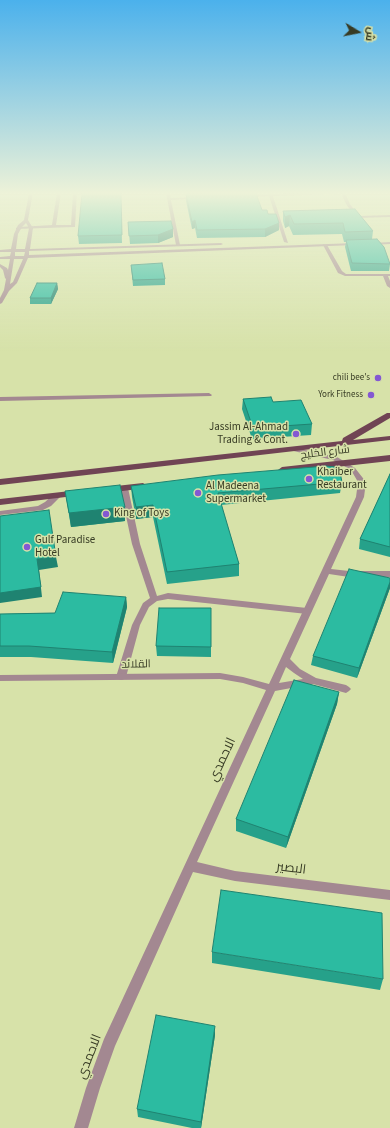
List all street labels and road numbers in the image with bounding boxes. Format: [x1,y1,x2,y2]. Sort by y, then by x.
street label: شارع الخليج [300,443,350,463]
street label: القلائد [121,658,151,672]
street label: الاحمدي [206,736,240,784]
street label: البصير [275,859,307,879]
street label: الاحمدي [74,1033,106,1081]

